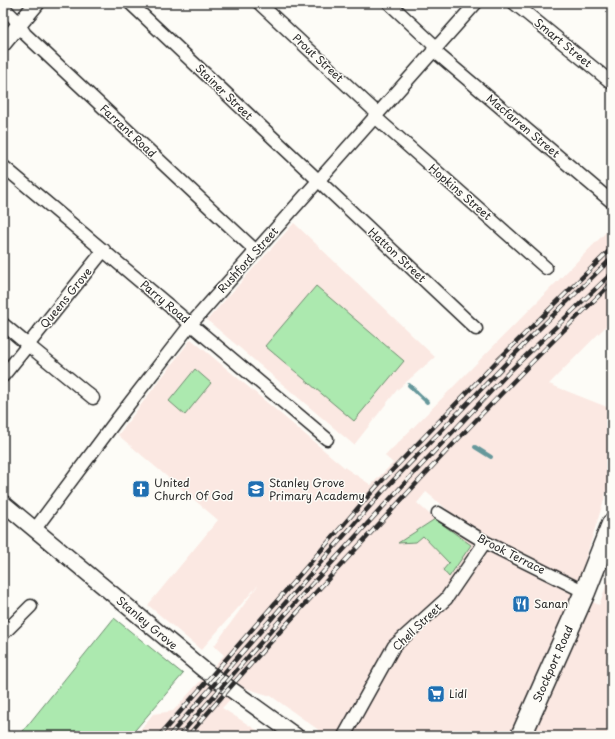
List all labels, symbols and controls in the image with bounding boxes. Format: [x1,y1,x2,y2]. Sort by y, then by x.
street label: Smart Street [531,14,596,72]
street label: Prout Street [289,30,348,86]
street label: Stainer Street [192,60,257,124]
street label: Macfarren Street [483,90,564,162]
street label: Farrant Road [96,100,160,161]
street label: Hopkins Street [425,159,496,224]
street label: Rushford Street [213,223,282,296]
street label: Hatton Street [365,223,430,286]
street label: Queens Grove [36,263,96,332]
street label: Parry Road [137,276,194,327]
place label: United Church Of God [154,474,233,504]
place label: Stanley Grove Primary Academy [269,474,365,504]
church icon: United Church Of God [131,479,151,499]
school or university icon: Stanley Grove Primary Academy [246,479,266,499]
street label: Brook Terrace [474,529,549,578]
street label: Stanley Grove [113,592,182,653]
restaurant icon: Sanan [511,594,531,614]
place label: Sanan [534,595,568,612]
street label: Chell Street [388,599,445,654]
street label: Stockport Road [528,623,577,705]
supermarket icon: Lidl [426,684,446,704]
place label: Lidl [449,685,467,702]

